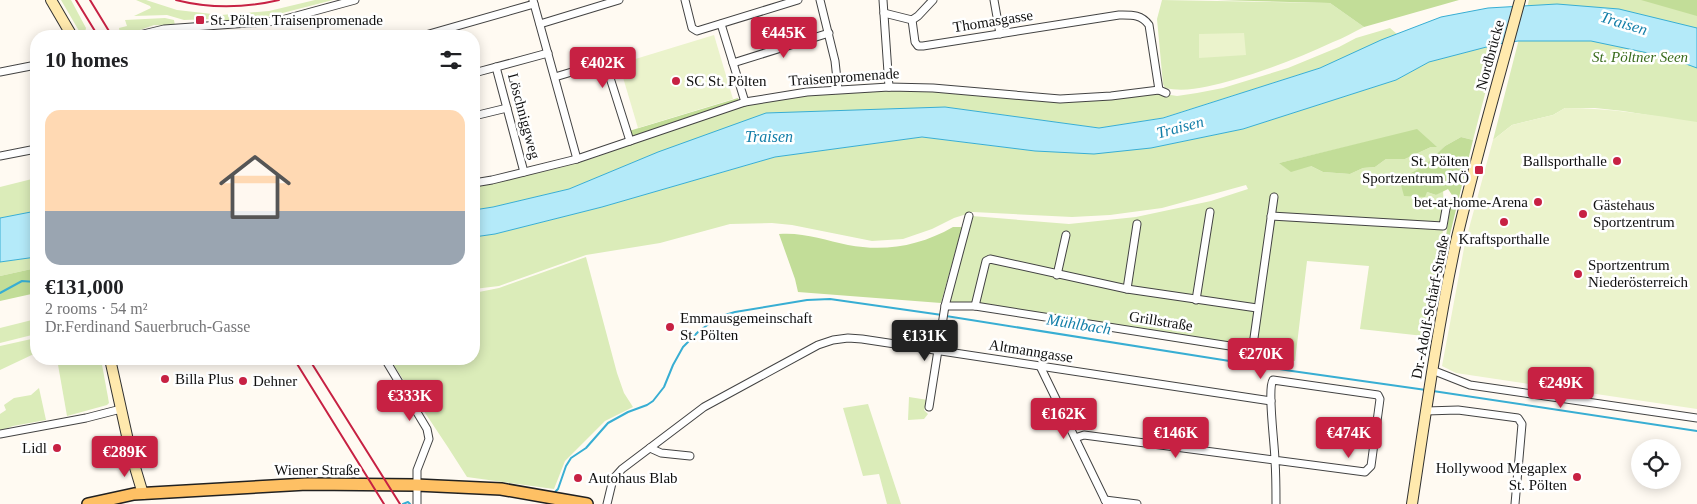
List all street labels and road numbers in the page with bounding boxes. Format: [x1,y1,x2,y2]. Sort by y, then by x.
street label: Thomasgasse [952,7,1034,35]
street label: Nordbrücke [1473,18,1507,92]
street label: Traisenpromenade [788,65,900,89]
street label: Löschniggweg [505,71,543,161]
street label: Dr.-Adolf-Schärf-Straße [1408,233,1452,380]
street label: Grillstraße [1128,308,1194,334]
street label: Altmanngasse [988,336,1075,366]
street label: Wiener Straße [274,462,360,478]

